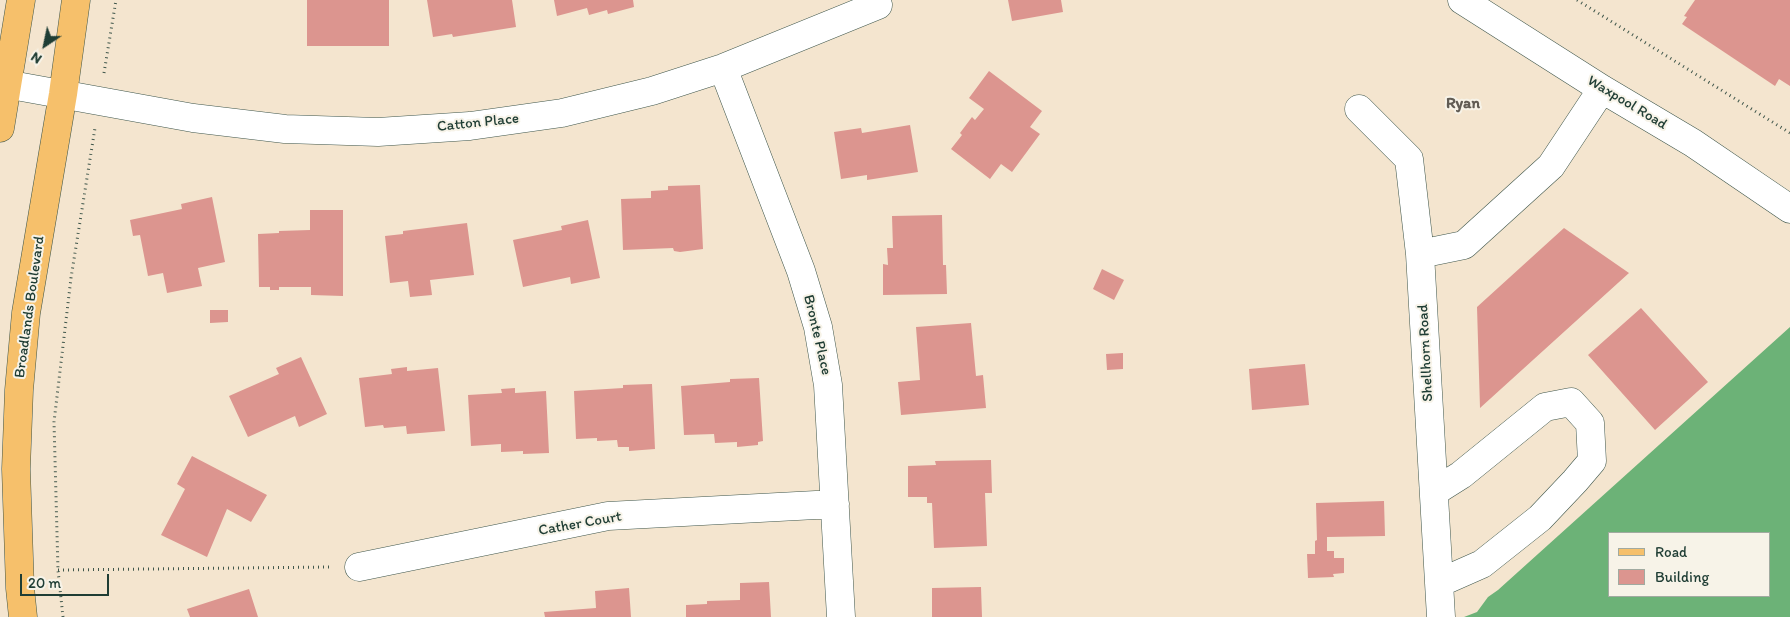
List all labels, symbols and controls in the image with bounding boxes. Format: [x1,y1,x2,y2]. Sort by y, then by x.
north arrow [20,20,70,70]
text: N [28,48,45,68]
street label: Waxpool Road [1584,72,1670,134]
district label: Ryan [1446,94,1480,114]
street label: Catton Place [436,110,520,136]
street label: Broadlands Boulevard [11,235,49,379]
street label: Bronte Place [799,293,835,377]
street label: Shellhorn Road [1414,304,1438,402]
street label: Cather Court [537,508,623,540]
legend [1608,532,1770,597]
text: Road [1655,543,1687,561]
scale bar [22,564,111,596]
text: Building [1655,568,1709,586]
text: 20 m [28,574,61,592]

